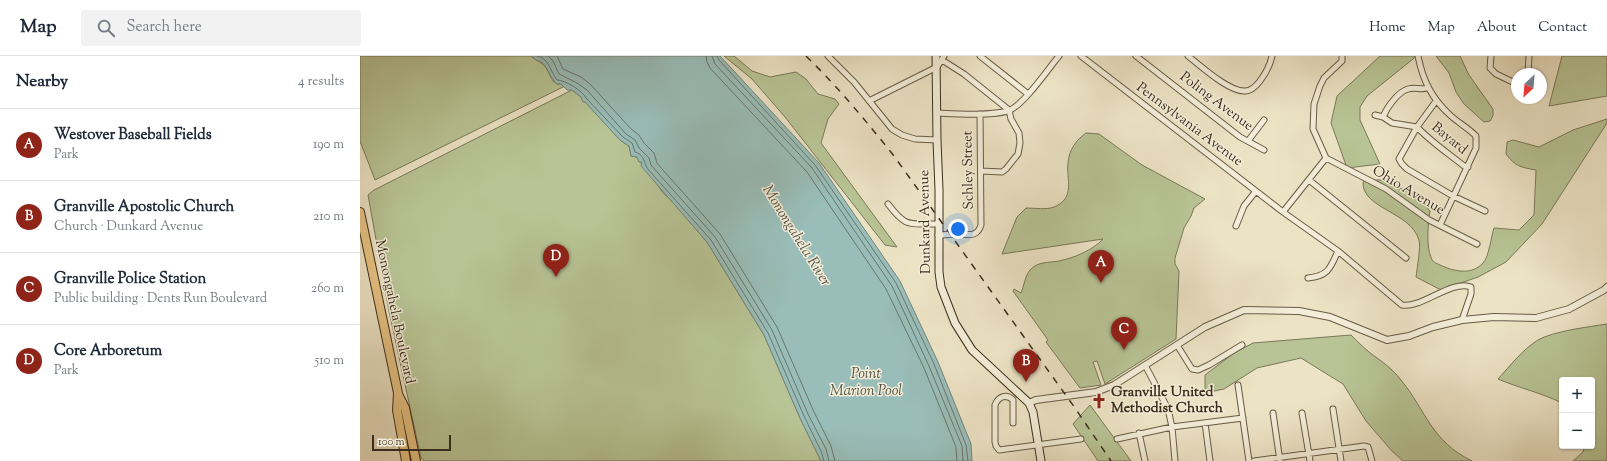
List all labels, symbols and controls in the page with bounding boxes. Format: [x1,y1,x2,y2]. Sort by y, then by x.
search box [81,10,361,46]
text: Map [20,14,57,41]
icon: search [95,17,117,39]
text: Search here [127,17,202,38]
text: Home [1369,18,1406,38]
text: Map [1428,18,1455,38]
text: About [1477,18,1516,38]
text: Contact [1538,18,1587,38]
street label: Poling Avenue [1175,68,1257,136]
north arrow [1511,68,1547,104]
text: Nearby [16,70,68,94]
text: 4 results [298,73,344,91]
street label: Pennsylvania Avenue [1132,78,1246,172]
street label: Bayard [1427,118,1471,160]
text: Westover Baseball Fields [54,125,212,146]
street label: Schley Street [958,130,980,210]
text: A [24,136,34,154]
text: 190 m [313,136,344,154]
text: Park [54,146,79,164]
street label: Ohio Avenue [1368,161,1448,221]
street label: Dunkard Avenue [915,170,937,274]
water label: Monongahela River [756,181,836,291]
text: Granville Apostolic Church [54,197,234,218]
text: B [25,208,33,226]
text: 210 m [313,208,344,226]
text: Church · Dunkard Avenue [54,218,203,236]
your location [948,219,968,239]
street label: Monongahela Boulevard [369,238,419,386]
pin: D [543,244,569,277]
pin: A [1088,250,1114,283]
text: Granville Police Station [54,269,206,290]
text: C [24,280,34,298]
text: 260 m [311,280,344,298]
text: Public building · Dents Run Boulevard [54,290,267,308]
pin: C [1111,317,1137,350]
text: Core Arboretum [54,341,162,362]
pin: B [1013,349,1039,382]
text: D [24,352,34,370]
text: 510 m [315,352,344,370]
text: Park [54,362,79,380]
water label: Point Marion Pool [830,364,902,402]
map controls [1559,377,1595,449]
button: + [1559,377,1595,413]
place label: Granville United Methodist Church [1111,383,1224,419]
church icon: Granville United Methodist Church [1090,392,1108,410]
button: − [1559,413,1595,449]
scale bar [372,433,451,452]
text: 100 m [378,434,405,450]

